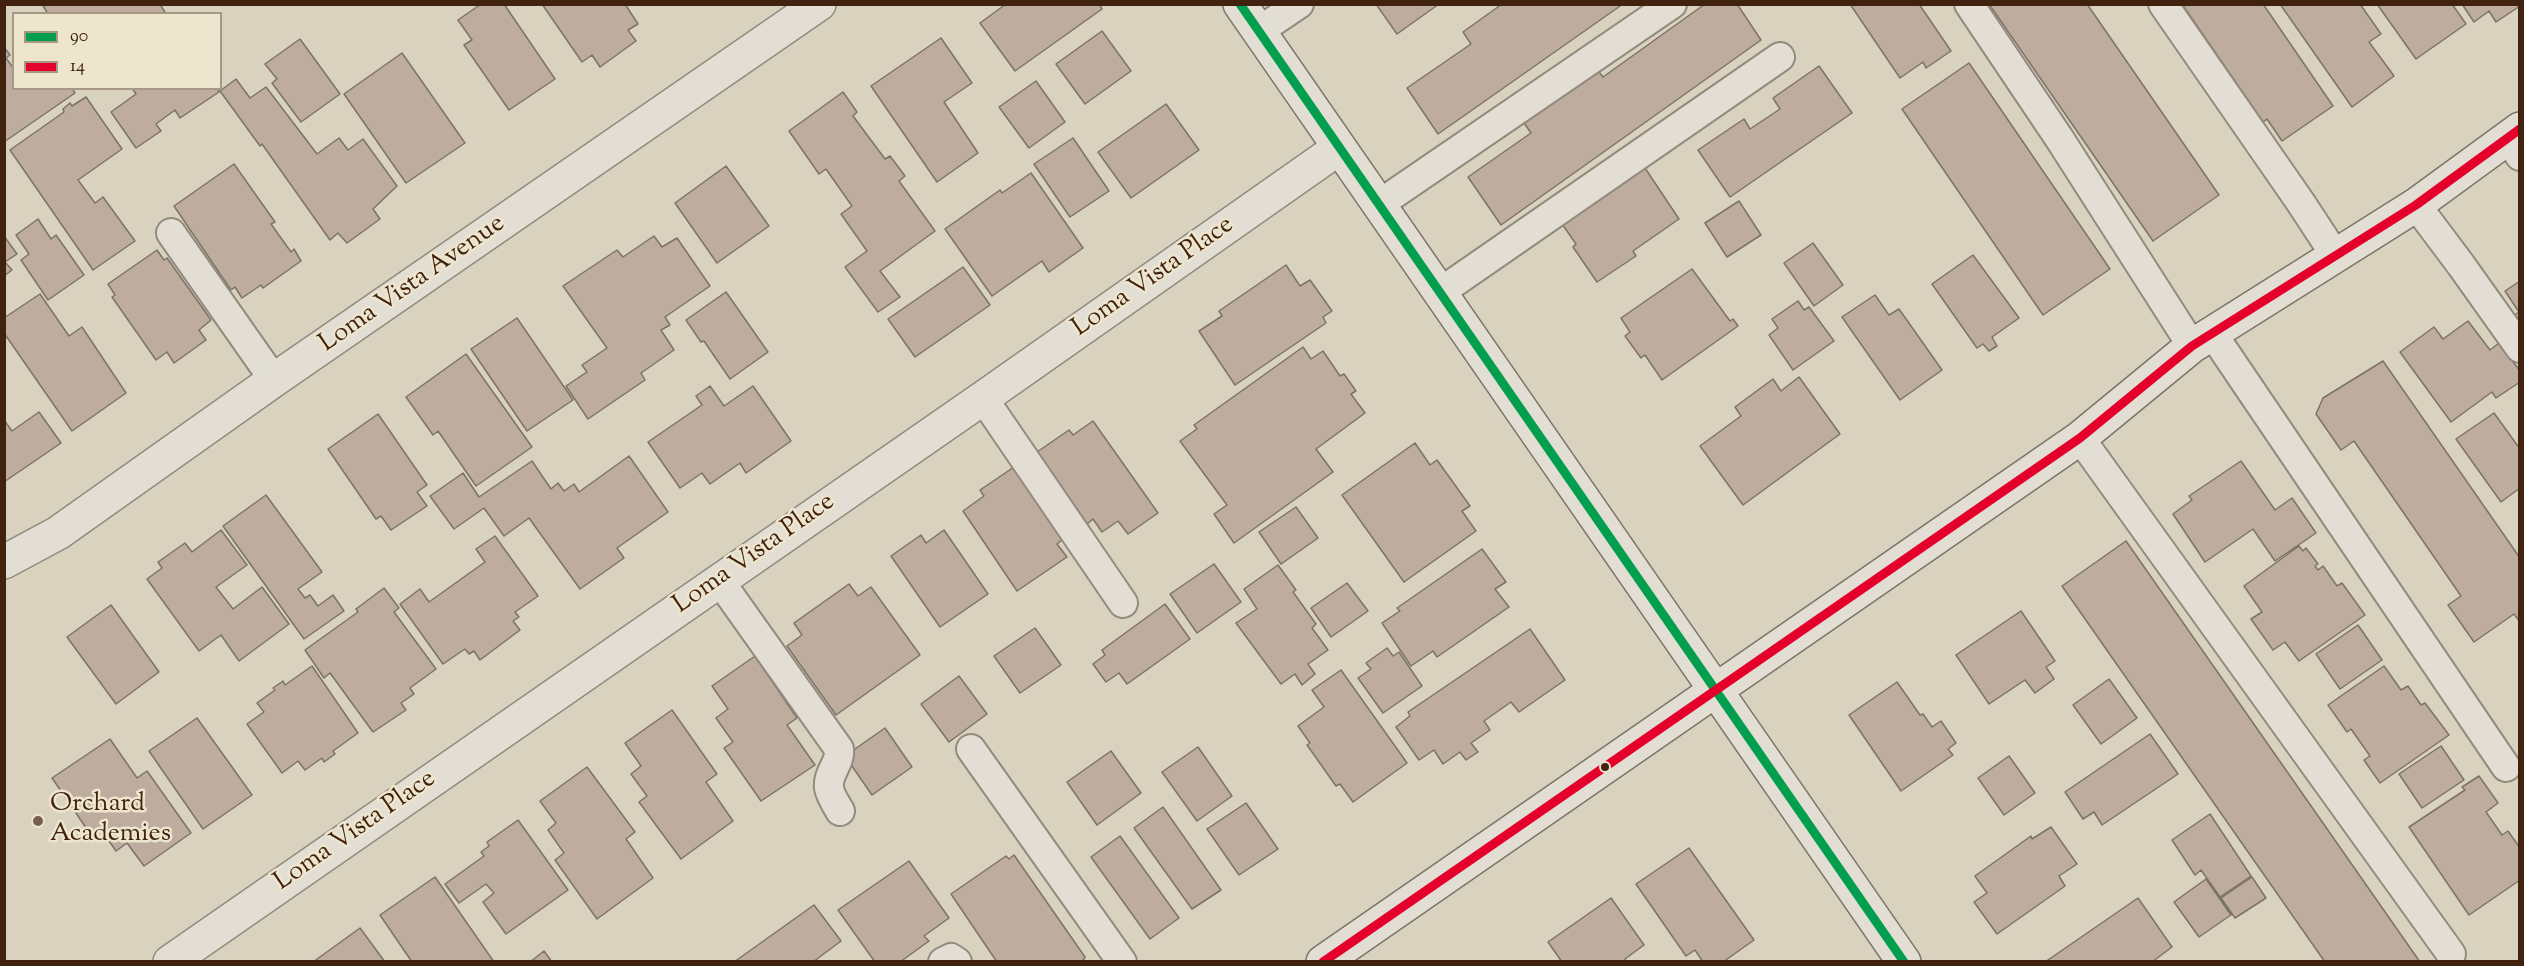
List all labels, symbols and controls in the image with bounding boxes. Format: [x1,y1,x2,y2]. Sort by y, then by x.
legend [12,12,222,90]
text: 90 [70,24,88,50]
text: 14 [70,54,85,80]
street label: Loma Vista Avenue [314,209,512,361]
street label: Loma Vista Place [1067,211,1241,345]
street label: Loma Vista Place [668,488,842,622]
unlabelled marker [1599,761,1611,773]
street label: Loma Vista Place [269,765,443,899]
place label: Orchard Academies [50,790,171,852]
marker: Orchard Academies [31,814,45,828]

